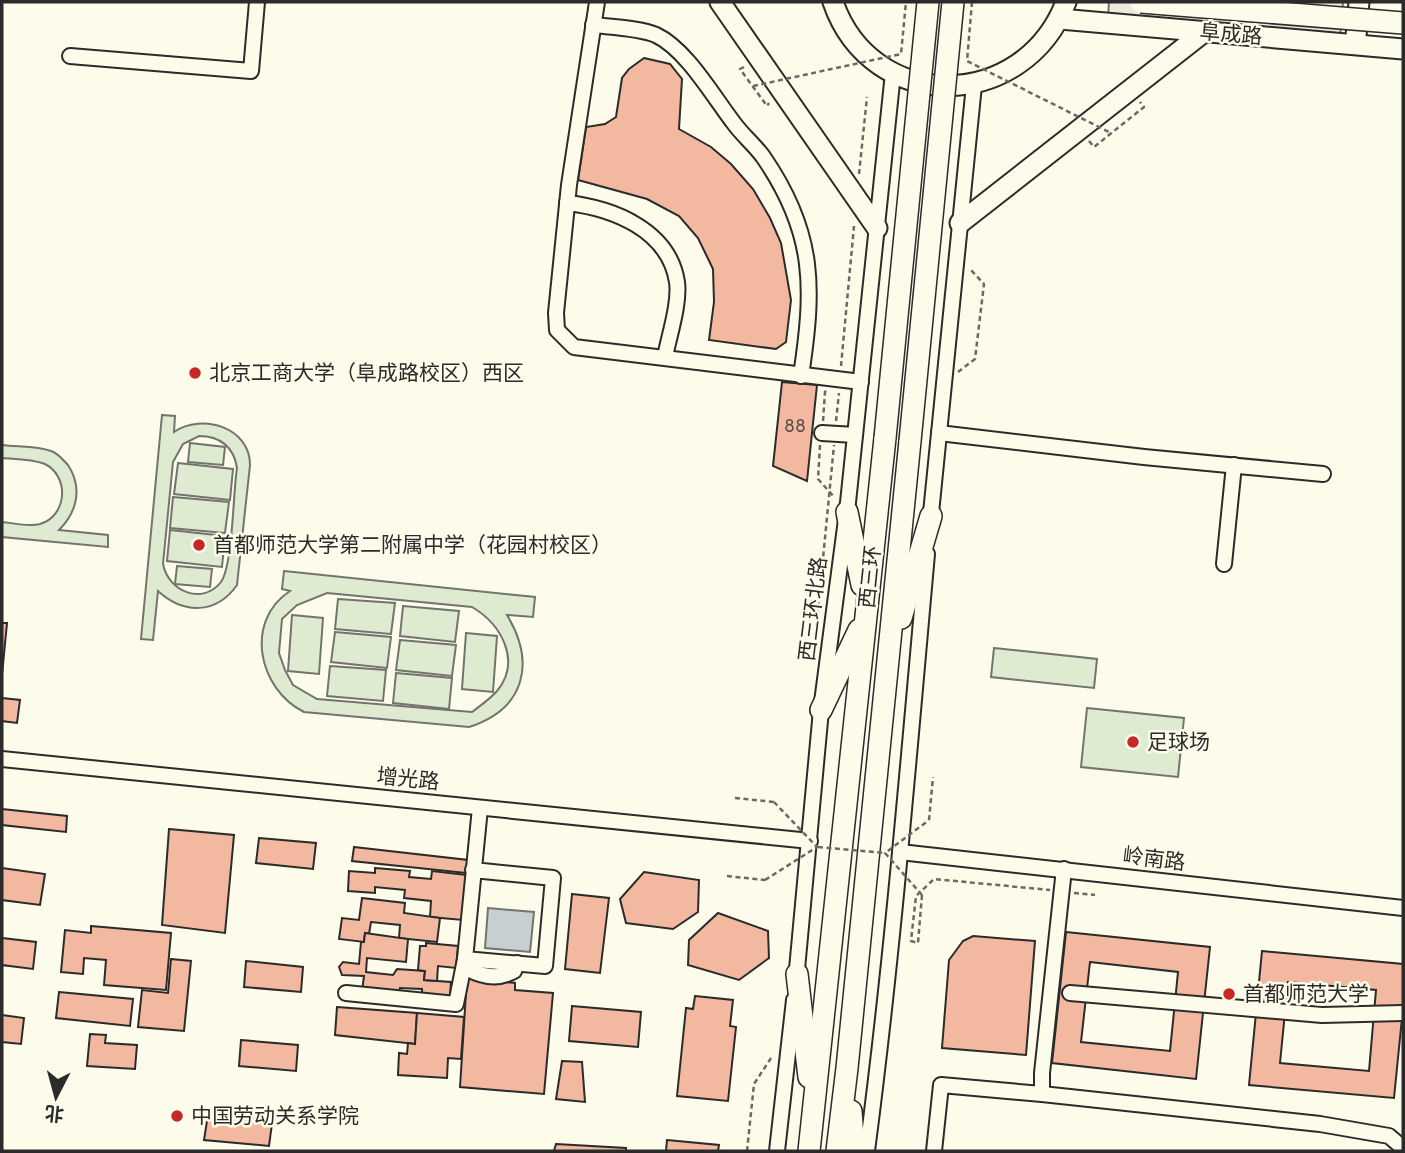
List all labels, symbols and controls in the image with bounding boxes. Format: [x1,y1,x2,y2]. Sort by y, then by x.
street label: 阜成路 [1198,19,1263,52]
place label: 北京工商大学（阜成路校区）西区 [209,361,524,388]
marker: 北京工商大学（阜成路校区）西区 [187,365,203,381]
house number: 88 [784,416,806,439]
place label: 首都师范大学第二附属中学（花园村校区） [213,533,612,560]
marker: 首都师范大学第二附属中学（花园村校区） [191,537,207,553]
street label: 西三环 [855,544,888,610]
street label: 西三环北路 [795,555,834,663]
place label: 足球场 [1147,730,1210,757]
marker: 足球场 [1125,734,1141,750]
street label: 增光路 [375,764,441,797]
street label: 岭南路 [1121,843,1187,878]
place label: 首都师范大学 [1243,982,1369,1009]
marker: 首都师范大学 [1221,986,1237,1002]
north arrow [21,1062,91,1132]
text: 北 [44,1099,65,1125]
place label: 中国劳动关系学院 [191,1104,359,1131]
marker: 中国劳动关系学院 [169,1108,185,1124]

